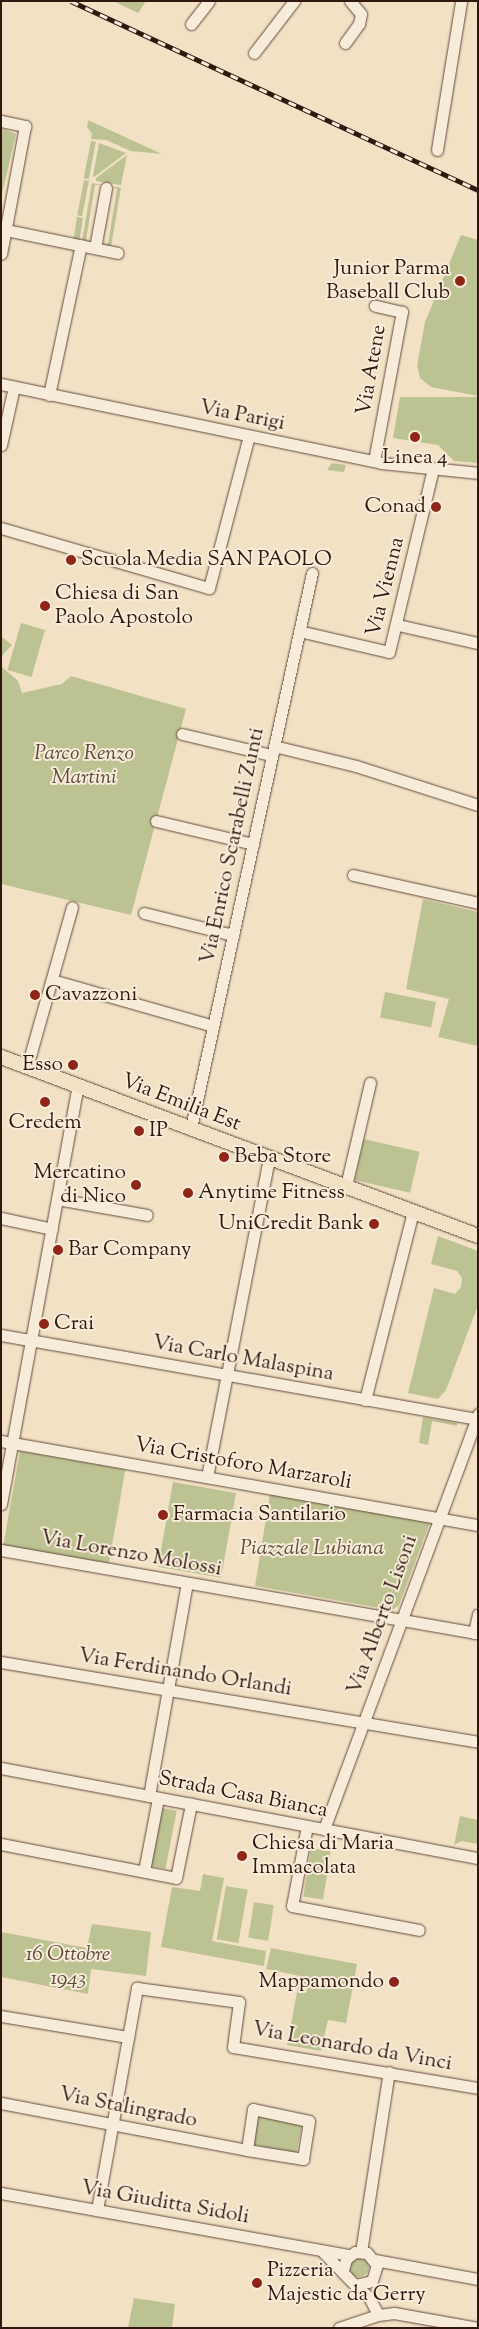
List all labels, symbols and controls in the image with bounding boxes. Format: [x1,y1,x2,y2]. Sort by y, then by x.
place label: Junior Parma Baseball Club [326,256,450,306]
marker: Junior Parma Baseball Club [454,275,466,287]
street label: Via Atene [352,323,392,417]
street label: Via Parigi [197,395,287,437]
marker: Linea 4 [409,431,421,443]
place label: Linea 4 [382,445,448,471]
place label: Conad [365,494,426,520]
marker: Conad [430,501,442,513]
street label: Via Vienna [361,535,411,639]
place label: Scuola Media SAN PAOLO [81,547,332,573]
marker: Scuola Media SAN PAOLO [65,554,77,566]
place label: Chiesa di San Paolo Apostolo [55,581,193,631]
marker: Chiesa di San Paolo Apostolo [39,600,51,612]
street label: Via Enrico Scarabelli Zunti [196,725,270,967]
park label: Parco Renzo Martini [34,741,134,791]
place label: Cavazzoni [45,982,137,1008]
marker: Cavazzoni [29,989,41,1001]
place label: Esso [22,1052,63,1078]
marker: Esso [67,1059,79,1071]
street label: Via Emilia Est [118,1069,244,1137]
marker: Credem [39,1096,51,1108]
place label: Credem [8,1110,82,1136]
place label: IP [149,1118,168,1144]
marker: IP [133,1125,145,1137]
place label: Beba Store [234,1144,331,1170]
marker: Beba Store [218,1151,230,1163]
place label: Mercatino di Nico [34,1160,126,1210]
marker: Mercatino di Nico [130,1179,142,1191]
place label: Anytime Fitness [198,1180,345,1206]
marker: Anytime Fitness [182,1187,194,1199]
place label: UniCredit Bank [218,1211,364,1237]
marker: UniCredit Bank [368,1218,380,1230]
place label: Bar Company [68,1237,192,1263]
marker: Bar Company [52,1244,64,1256]
place label: Crai [54,1311,94,1337]
marker: Crai [38,1318,50,1330]
street label: Via Carlo Malaspina [150,1331,336,1387]
street label: Via Cristoforo Marzaroli [132,1432,354,1496]
place label: Farmacia Santilario [173,1502,346,1528]
marker: Farmacia Santilario [157,1509,169,1521]
street label: Via Lorenzo Molossi [38,1526,224,1582]
street label: Via Alberto Lisoni [342,1532,424,1698]
park label: Piazzale Lubiana [240,1536,384,1562]
street label: Via Ferdinando Orlandi [76,1644,294,1702]
street label: Strada Casa Bianca [156,1766,330,1824]
place label: Chiesa di Maria Immacolata [252,1831,394,1881]
marker: Chiesa di Maria Immacolata [236,1850,248,1862]
park label: 16 Ottobre 1943 [26,1942,110,1992]
place label: Mappamondo [258,1969,384,1995]
marker: Mappamondo [388,1976,400,1988]
street label: Via Leonardo da Vinci [250,2017,454,2077]
street label: Via Stalingrado [57,2082,199,2134]
street label: Via Giuditta Sidoli [79,2176,251,2230]
place label: Pizzeria Majestic da Gerry [267,2258,426,2308]
marker: Pizzeria Majestic da Gerry [251,2277,263,2289]

